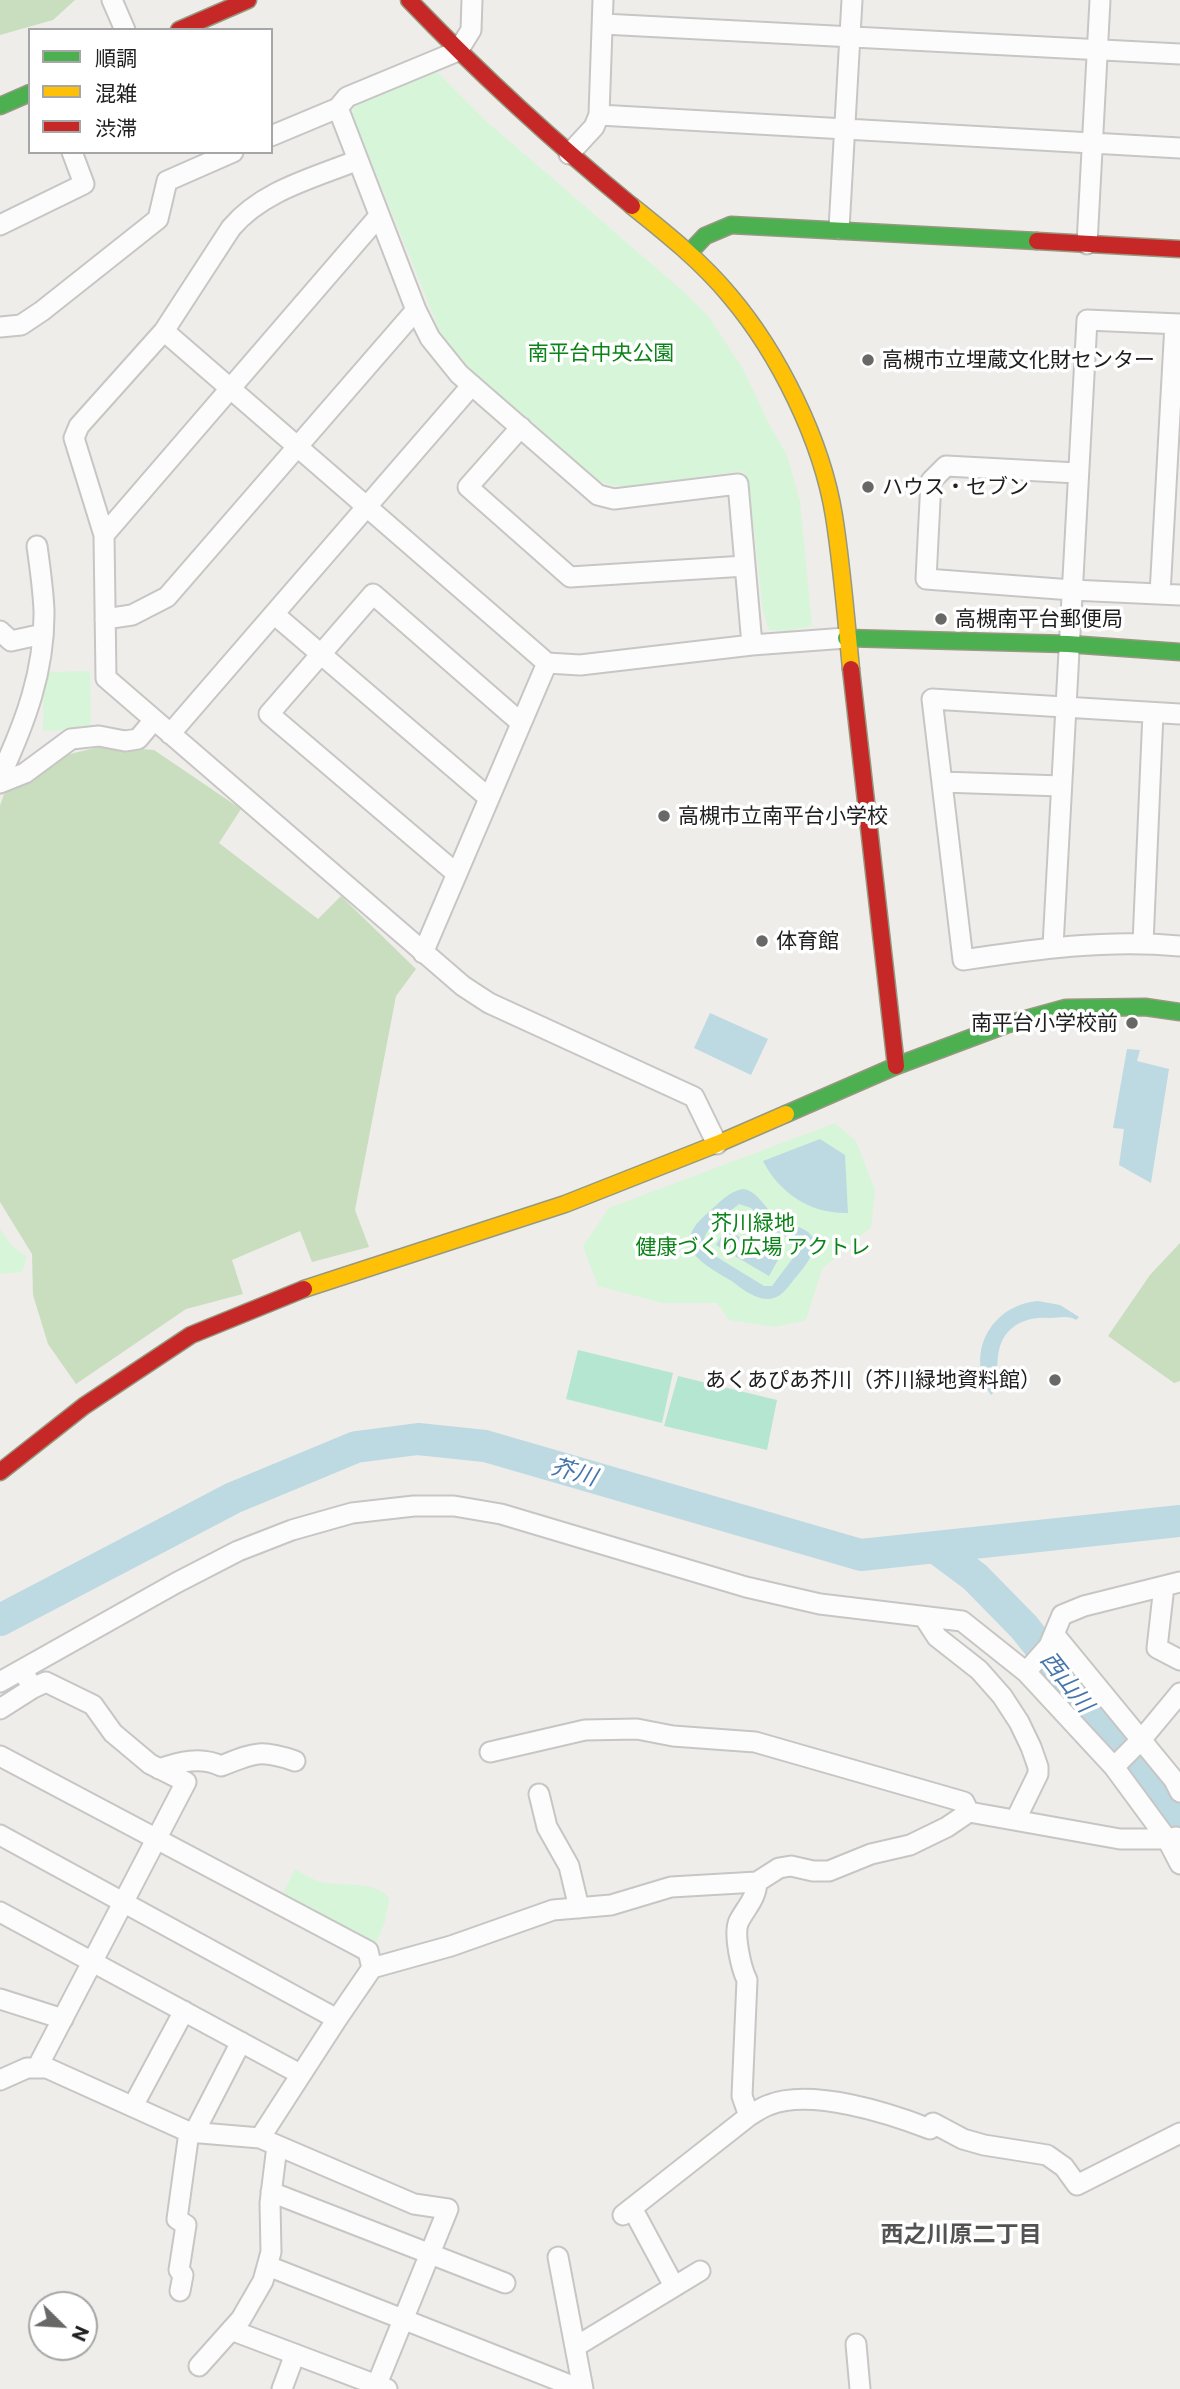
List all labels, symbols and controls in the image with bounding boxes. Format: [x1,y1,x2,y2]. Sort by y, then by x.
legend [28,28,273,154]
text: 順調 [95,45,137,70]
text: 混雑 [95,80,137,105]
text: 渋滞 [95,115,137,140]
park label: 南平台中央公園 [528,340,674,366]
place label: 高槻市立埋蔵文化財センター [882,347,1155,373]
marker: 高槻市立埋蔵文化財センター [860,352,876,368]
place label: ハウス・セブン [882,474,1029,500]
marker: ハウス・セブン [860,479,876,495]
place label: 高槻南平台郵便局 [955,606,1123,632]
marker: 高槻南平台郵便局 [933,611,949,627]
place label: 高槻市立南平台小学校 [678,803,888,829]
marker: 高槻市立南平台小学校 [656,808,672,824]
place label: 体育館 [776,928,839,954]
marker: 体育館 [754,933,770,949]
place label: 南平台小学校前 [971,1010,1118,1036]
marker: 南平台小学校前 [1124,1015,1140,1031]
park label: 芥川緑地 健康づくり広場 アクトレ [635,1210,871,1260]
place label: あくあぴあ芥川（芥川緑地資料館） [705,1367,1041,1393]
marker: あくあぴあ芥川（芥川緑地資料館） [1047,1372,1063,1388]
water label: 芥川 [548,1452,600,1492]
water label: 西山川 [1035,1646,1099,1718]
district label: 西之川原二丁目 [881,2220,1041,2248]
north arrow [28,2291,98,2361]
text: N [67,2323,94,2345]

